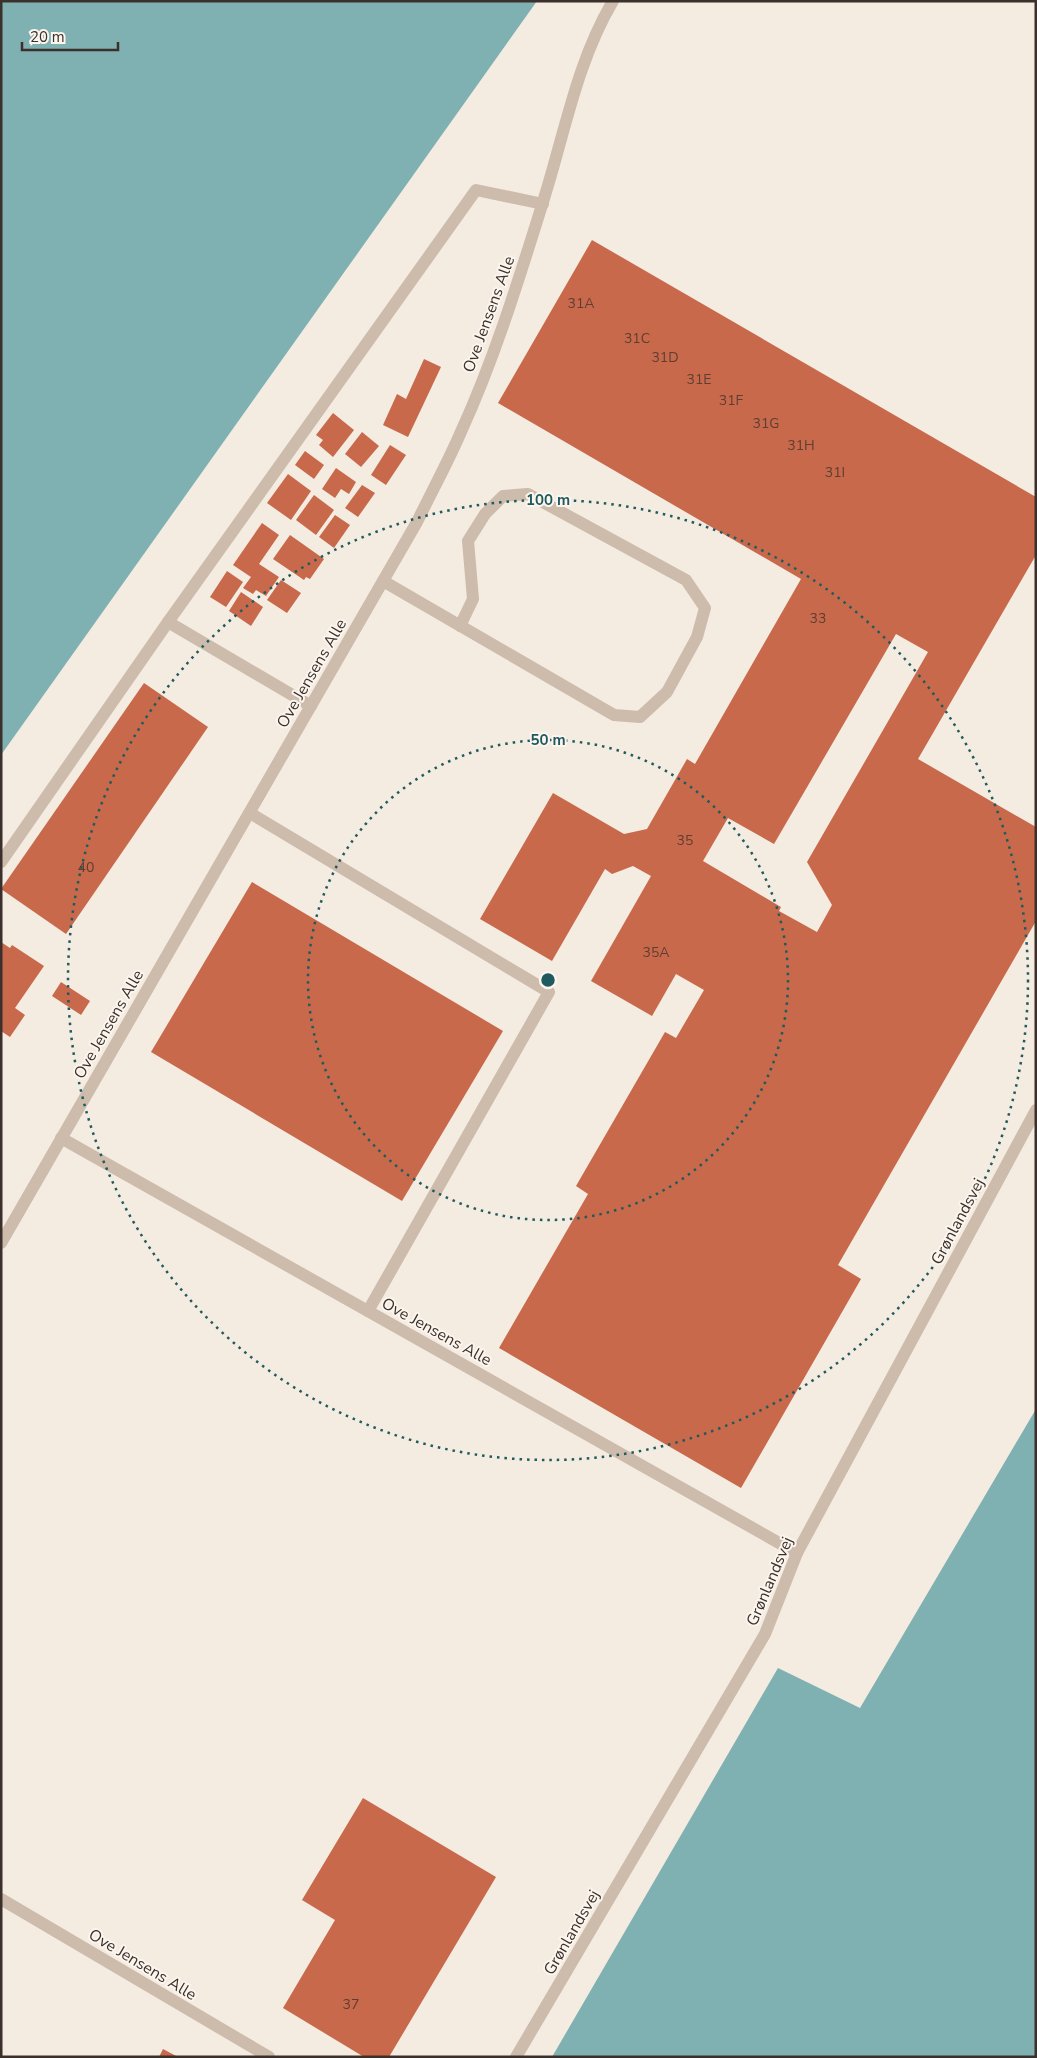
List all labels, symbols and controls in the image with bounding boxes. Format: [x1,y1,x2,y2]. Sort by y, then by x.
scale bar [22,20,119,52]
text: 20 m [30,27,65,47]
street label: Ove Jensens Alle [458,253,520,376]
house number: 31A [567,294,595,313]
house number: 31C [624,329,650,348]
house number: 31D [651,348,679,367]
house number: 31E [687,370,711,389]
house number: 31F [719,391,744,410]
house number: 31G [753,414,779,433]
house number: 31H [787,436,815,455]
house number: 31I [825,463,845,482]
text: 100 m [526,490,570,510]
house number: 33 [810,609,826,628]
street label: Ove Jensens Alle [272,615,352,732]
text: 50 m [530,730,566,750]
house number: 35 [677,831,693,850]
house number: 40 [78,858,94,877]
house number: 35A [642,943,670,962]
street label: Ove Jensens Alle [69,966,149,1083]
centre of rings [539,971,557,989]
street label: Grønlandsvej [926,1174,990,1268]
street label: Ove Jensens Alle [378,1293,495,1371]
street label: Grønlandsvej [741,1533,799,1629]
street label: Grønlandsvej [539,1886,605,1979]
street label: Ove Jensens Alle [84,1924,201,2006]
house number: 37 [343,1995,359,2014]

